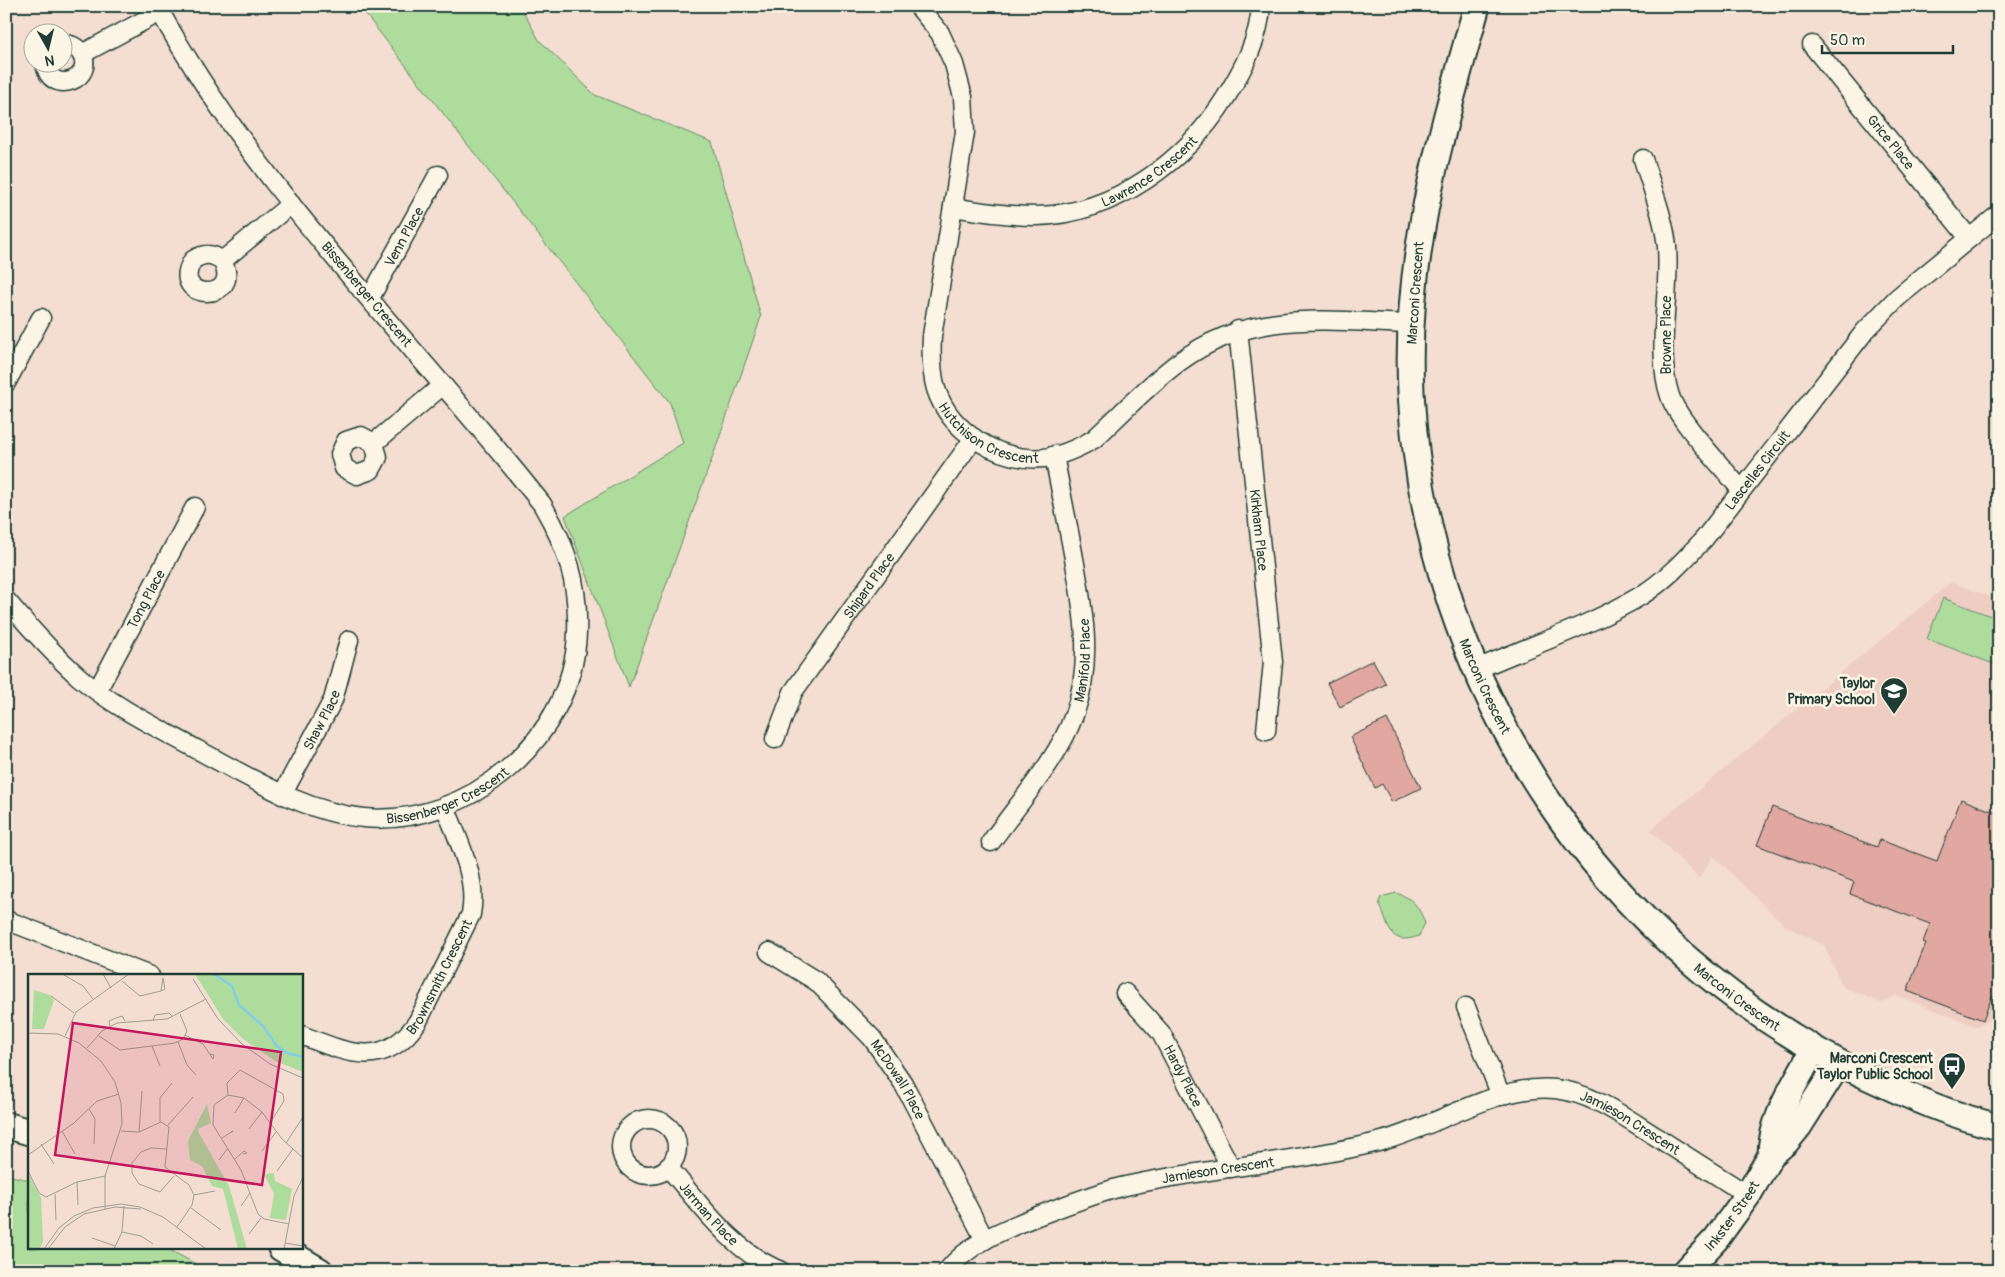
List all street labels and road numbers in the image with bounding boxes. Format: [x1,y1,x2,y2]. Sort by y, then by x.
street label: Grice Place [1863,112,1918,173]
street label: Lawrence Crescent [1099,132,1201,211]
street label: Venn Place [381,204,428,270]
street label: Bissenberger Crescent [318,238,416,351]
street label: Marconi Crescent [1403,241,1428,345]
street label: Browne Place [1658,295,1675,374]
street label: Hutchison Crescent [934,399,1039,467]
street label: Lascelles Circuit [1722,427,1794,514]
street label: Kirkham Place [1246,488,1271,572]
street label: Shipard Place [840,550,898,622]
street label: Tong Place [124,567,169,632]
street label: Manifold Place [1071,618,1094,704]
street label: Marconi Crescent [1455,636,1514,737]
street label: Shaw Place [300,688,344,753]
street label: Bissenberger Crescent [386,763,513,827]
street label: Brownsmith Crescent [403,916,476,1039]
street label: Marconi Crescent [1690,960,1784,1035]
street label: McDowall Place [867,1036,928,1122]
street label: Hardy Place [1160,1042,1206,1110]
street label: Jamieson Crescent [1578,1087,1683,1159]
street label: Jamieson Crescent [1160,1154,1276,1187]
street label: Inkster Street [1701,1178,1763,1255]
street label: Jarman Place [675,1179,741,1249]

